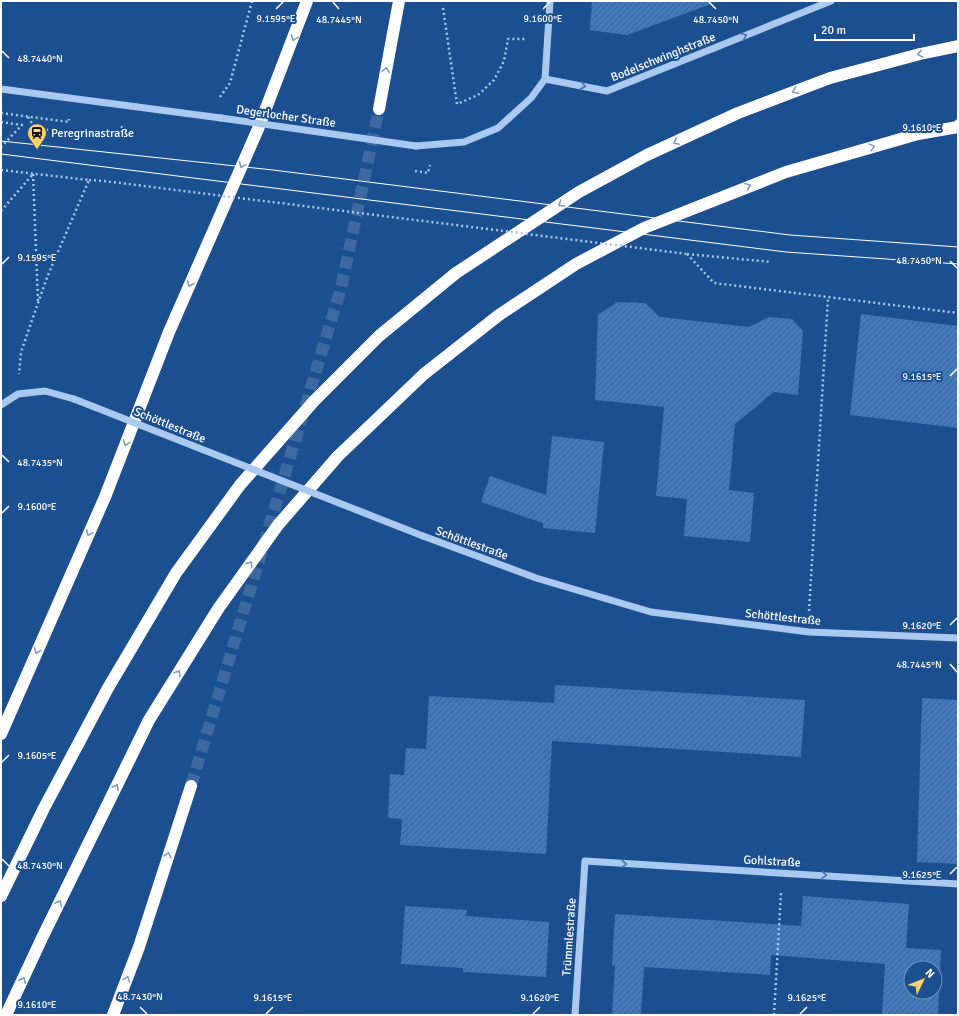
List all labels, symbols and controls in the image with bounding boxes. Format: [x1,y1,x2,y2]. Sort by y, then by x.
text: 9.1595°E [257,13,296,25]
text: 9.1600°E [524,13,563,25]
text: 48.7445°N [316,14,362,26]
text: 48.7450°N [693,14,739,26]
scale bar [815,16,914,42]
text: 20 m [821,23,846,38]
street label: Bodelschwinghstraße [609,30,718,85]
one-way arrow [740,33,748,41]
one-way arrow [290,34,298,41]
one-way arrow [917,49,924,58]
text: 48.7440°N [17,53,63,65]
one-way arrow [382,67,390,73]
one-way arrow [580,81,586,90]
one-way arrow [792,87,799,95]
street label: Degerlocher Straße [235,102,337,131]
station icon: Peregrinastraße [26,122,48,150]
text: 9.1610°E [903,122,942,134]
place label: Peregrinastraße [51,126,134,141]
one-way arrow [672,137,680,145]
one-way arrow [868,143,875,152]
one-way arrow [239,161,247,168]
one-way arrow [745,183,752,191]
one-way arrow [559,199,566,206]
text: 9.1595°E [18,252,57,264]
text: 48.7450°N [896,255,942,267]
one-way arrow [187,279,195,287]
text: 9.1615°E [903,371,942,383]
street label: Schöttlestraße [132,404,208,447]
one-way arrow [123,440,131,447]
text: 48.7435°N [17,457,63,469]
text: 9.1600°E [18,501,57,513]
street label: Schöttlestraße [433,523,510,564]
one-way arrow [86,529,94,536]
one-way arrow [245,561,253,568]
street label: Schöttlestraße [744,606,822,629]
text: 9.1620°E [903,620,942,632]
one-way arrow [33,648,41,655]
text: 48.7445°N [896,659,942,671]
one-way arrow [174,670,181,677]
text: 9.1605°E [18,750,57,762]
one-way arrow [111,783,119,791]
one-way arrow [164,852,172,859]
street label: Gohlstraße [743,853,801,870]
one-way arrow [621,859,627,868]
text: 48.7430°N [17,860,63,872]
text: 9.1625°E [903,869,942,881]
one-way arrow [821,871,827,880]
street label: Trümmlestraße [559,897,580,977]
one-way arrow [54,900,62,908]
north arrow [903,960,943,1000]
text: N [923,966,937,981]
one-way arrow [122,975,130,982]
one-way arrow [18,976,26,984]
text: 48.7430°N [117,991,163,1003]
text: 9.1615°E [254,992,293,1004]
text: 9.1620°E [521,992,560,1004]
text: 9.1625°E [788,992,827,1004]
text: 9.1610°E [18,999,57,1011]

